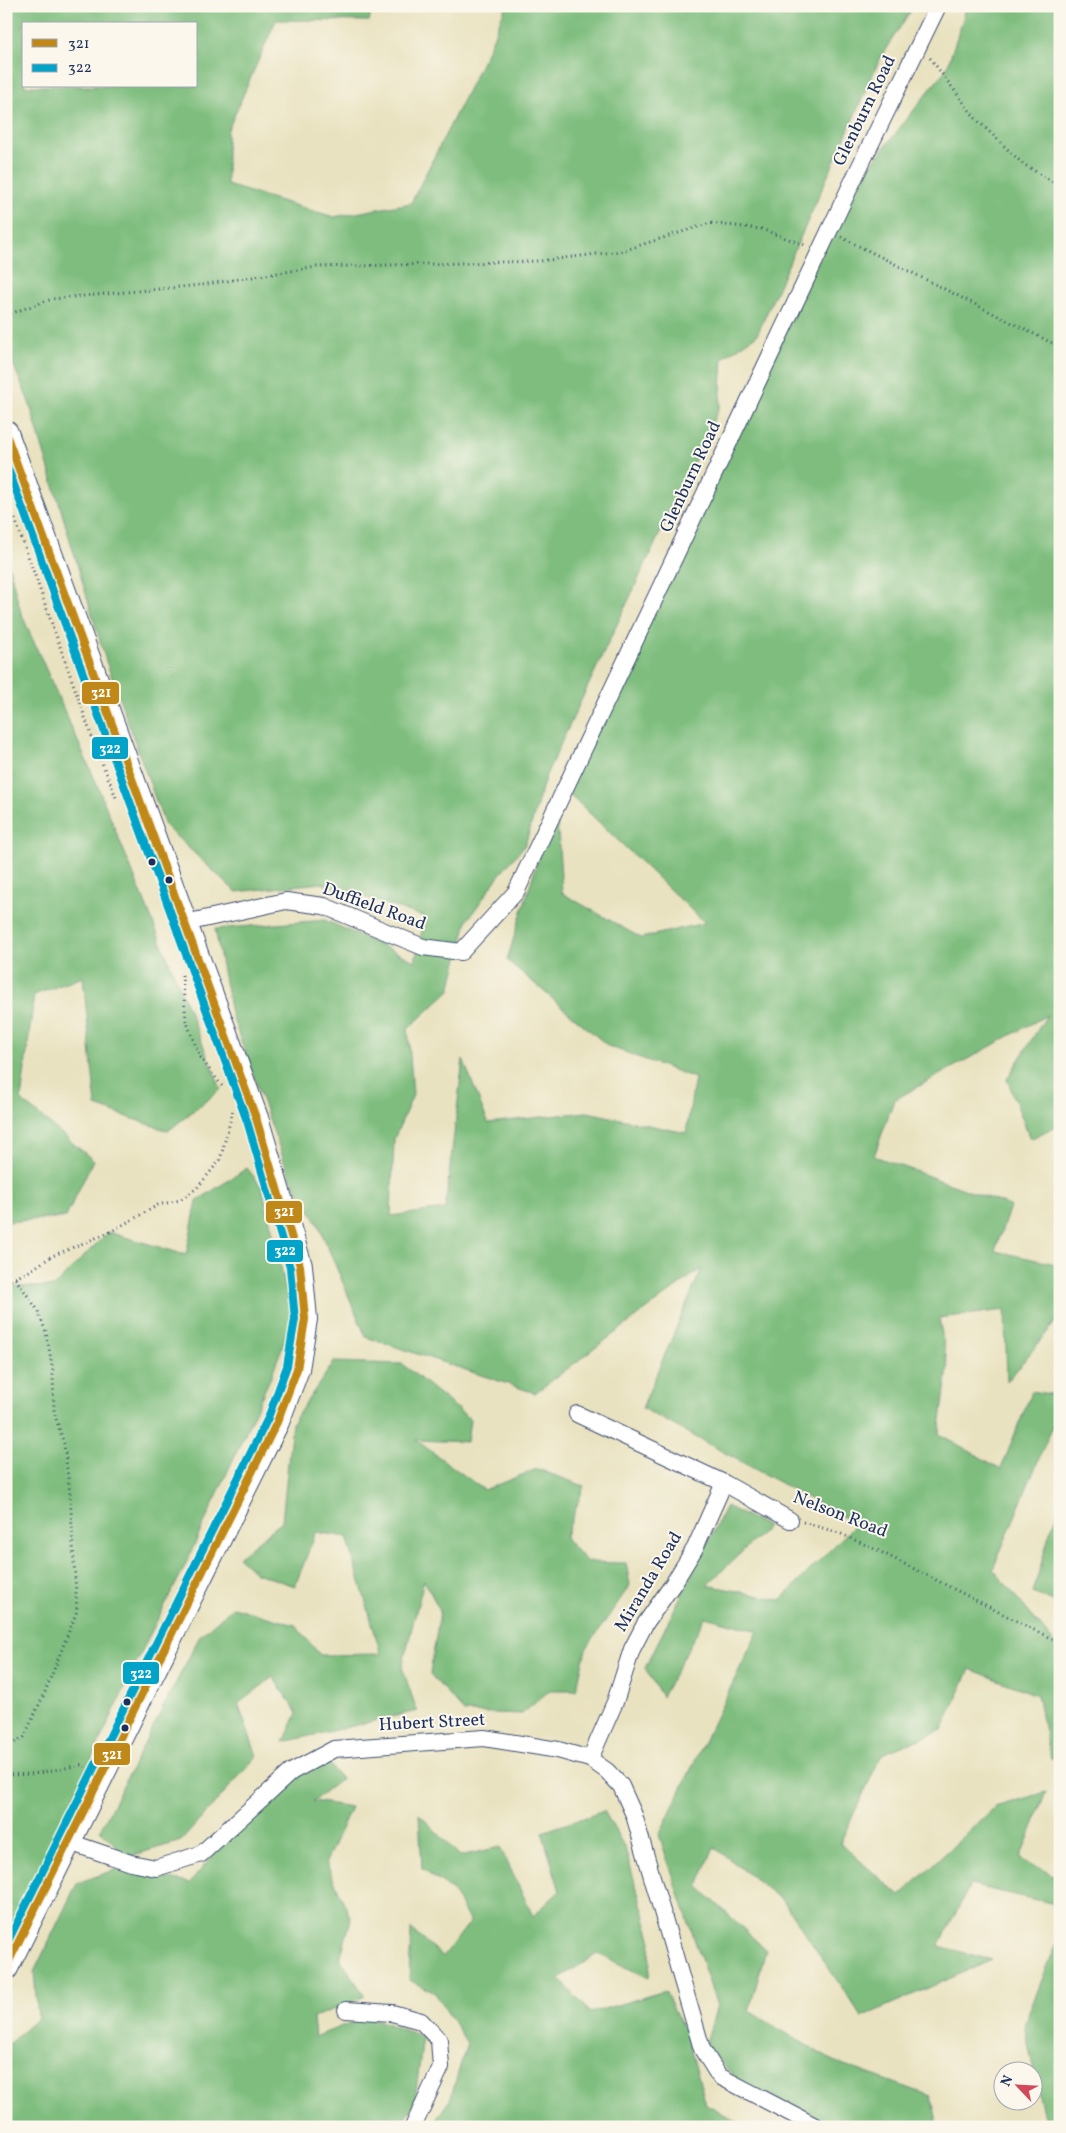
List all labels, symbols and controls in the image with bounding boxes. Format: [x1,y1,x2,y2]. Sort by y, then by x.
legend [22,22,198,88]
text: 321 [68,34,90,55]
street label: Glenburn Road [827,51,903,171]
text: 322 [68,58,92,79]
street label: Glenburn Road [654,417,728,537]
line badge: 321 [81,681,120,705]
text: 321 [91,684,111,703]
line badge: 322 [91,736,129,760]
text: 322 [99,740,121,759]
unlabelled marker [147,857,157,867]
unlabelled marker [164,875,174,885]
street label: Duffield Road [319,877,429,937]
line badge: 321 [265,1200,303,1224]
text: 321 [274,1203,294,1222]
line badge: 322 [266,1239,304,1263]
text: 322 [274,1242,296,1261]
street label: Nelson Road [789,1485,891,1545]
street label: Miranda Road [609,1527,689,1637]
line badge: 322 [122,1661,160,1685]
text: 322 [130,1665,152,1684]
unlabelled marker [122,1697,132,1707]
street label: Hubert Street [378,1708,486,1738]
unlabelled marker [120,1723,130,1733]
line badge: 321 [93,1742,131,1766]
text: 321 [102,1746,122,1765]
north arrow [994,2060,1044,2110]
text: N [997,2073,1018,2090]

